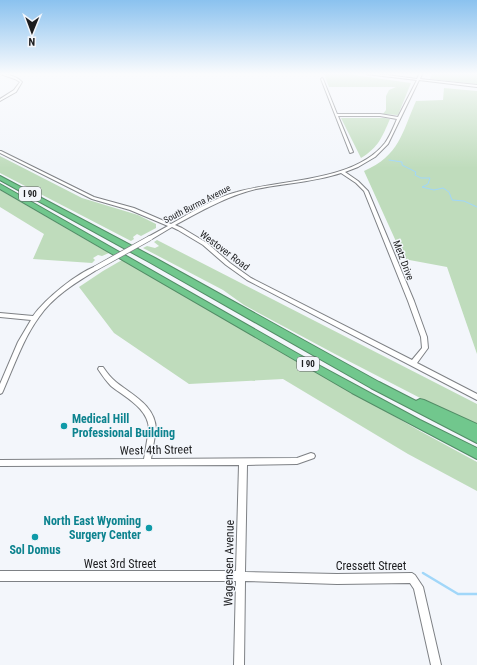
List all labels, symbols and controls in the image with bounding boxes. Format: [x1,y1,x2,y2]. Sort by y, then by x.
north arrow [12,12,52,52]
text: N [28,35,35,48]
street label: South Burma Avenue [162,183,232,225]
road number: I 90 [19,187,41,201]
street label: Westover Road [198,228,252,273]
street label: Metz Drive [391,239,416,282]
road number: I 90 [297,357,319,371]
place label: Medical Hill Professional Building [72,412,175,440]
marker: Medical Hill Professional Building [59,421,69,431]
street label: West 4th Street [120,442,193,458]
place label: North East Wyoming Surgery Center [44,514,141,542]
street label: Wagensen Avenue [221,519,237,606]
marker: North East Wyoming Surgery Center [144,523,154,533]
marker: Sol Domus [30,532,40,542]
place label: Sol Domus [9,543,61,557]
street label: West 3rd Street [84,557,157,571]
street label: Cressett Street [336,559,407,573]

